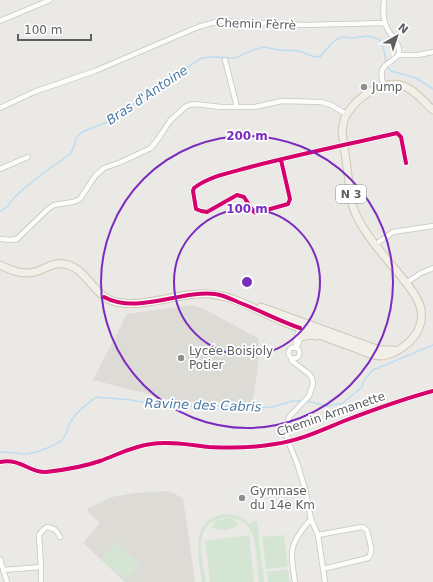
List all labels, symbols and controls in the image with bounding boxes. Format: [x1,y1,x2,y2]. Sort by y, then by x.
scale bar [18,16,91,42]
street label: Chemin Fèrrè [216,16,296,32]
north arrow [377,16,417,56]
text: N [395,21,411,37]
text: 100 m [24,23,62,37]
water label: Bras d'Antoine [103,62,191,128]
place label: Jump [371,80,402,94]
marker: Jump [359,82,369,92]
text: 200 m [226,129,268,143]
road number: N 3 [336,185,366,203]
text: 100 m [226,202,268,216]
centre of rings [240,275,254,289]
place label: Lycée Boisjoly Potier [189,344,273,372]
marker: Lycée Boisjoly Potier [176,353,186,363]
street label: Chemin Armanette [275,389,387,439]
water label: Ravine des Cabris [144,395,262,415]
place label: Gymnase du 14e Km [250,484,315,512]
marker: Gymnase du 14e Km [237,493,247,503]

